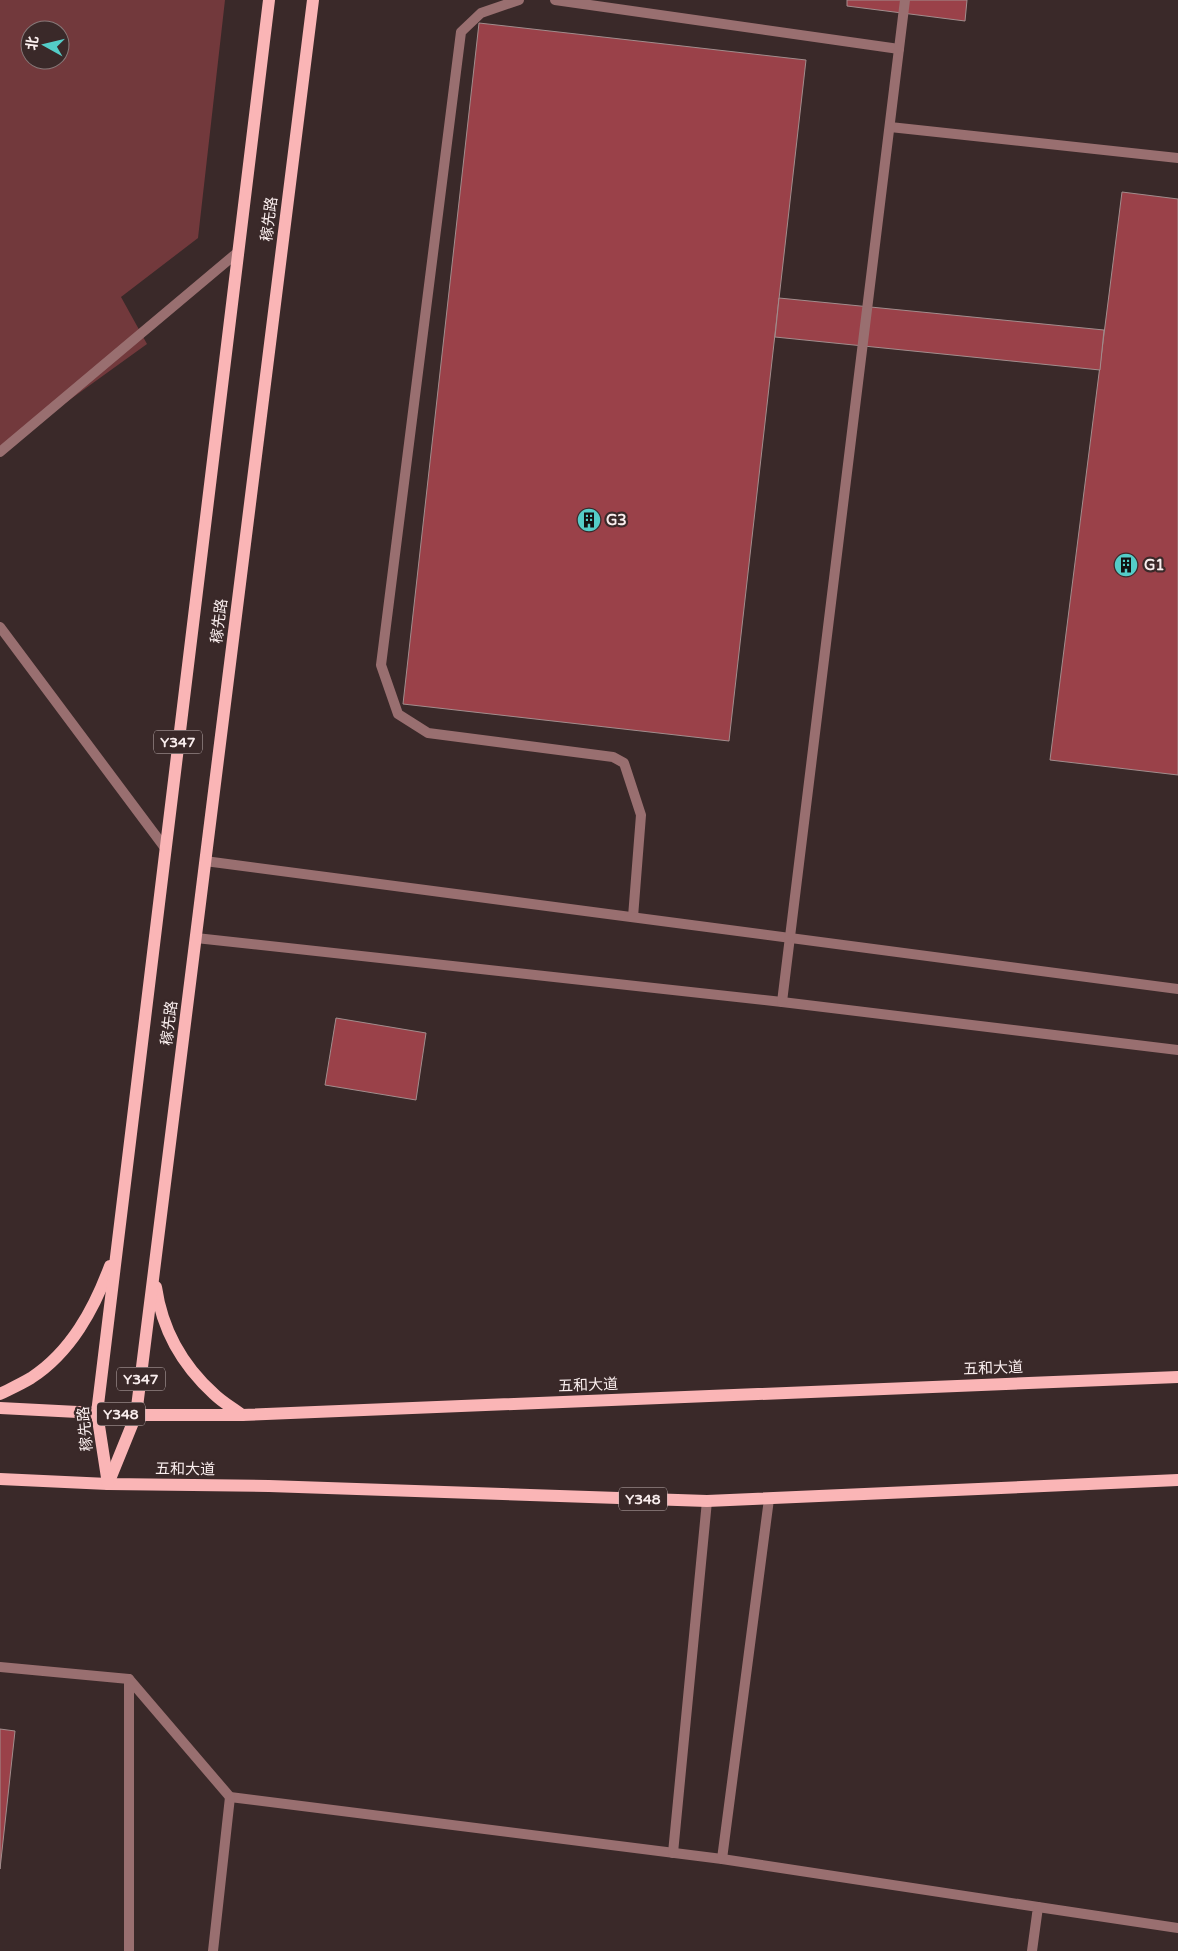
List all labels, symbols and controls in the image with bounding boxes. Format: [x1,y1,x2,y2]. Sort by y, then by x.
north arrow [20,20,70,70]
text: 北 [23,35,42,51]
street label: 稼先路 [257,196,281,242]
building icon: G3 [576,507,602,533]
place label: G3 [606,511,627,529]
building icon: G1 [1113,552,1139,578]
place label: G1 [1144,556,1165,574]
street label: 稼先路 [207,598,231,644]
road number: Y347 [154,730,202,754]
street label: 稼先路 [157,1000,181,1046]
street label: 五和大道 [963,1358,1023,1378]
road number: Y347 [117,1368,165,1390]
street label: 五和大道 [558,1375,618,1395]
road number: Y348 [97,1402,145,1426]
street label: 稼先路 [74,1406,96,1452]
street label: 五和大道 [155,1459,215,1479]
road number: Y348 [619,1488,667,1510]

